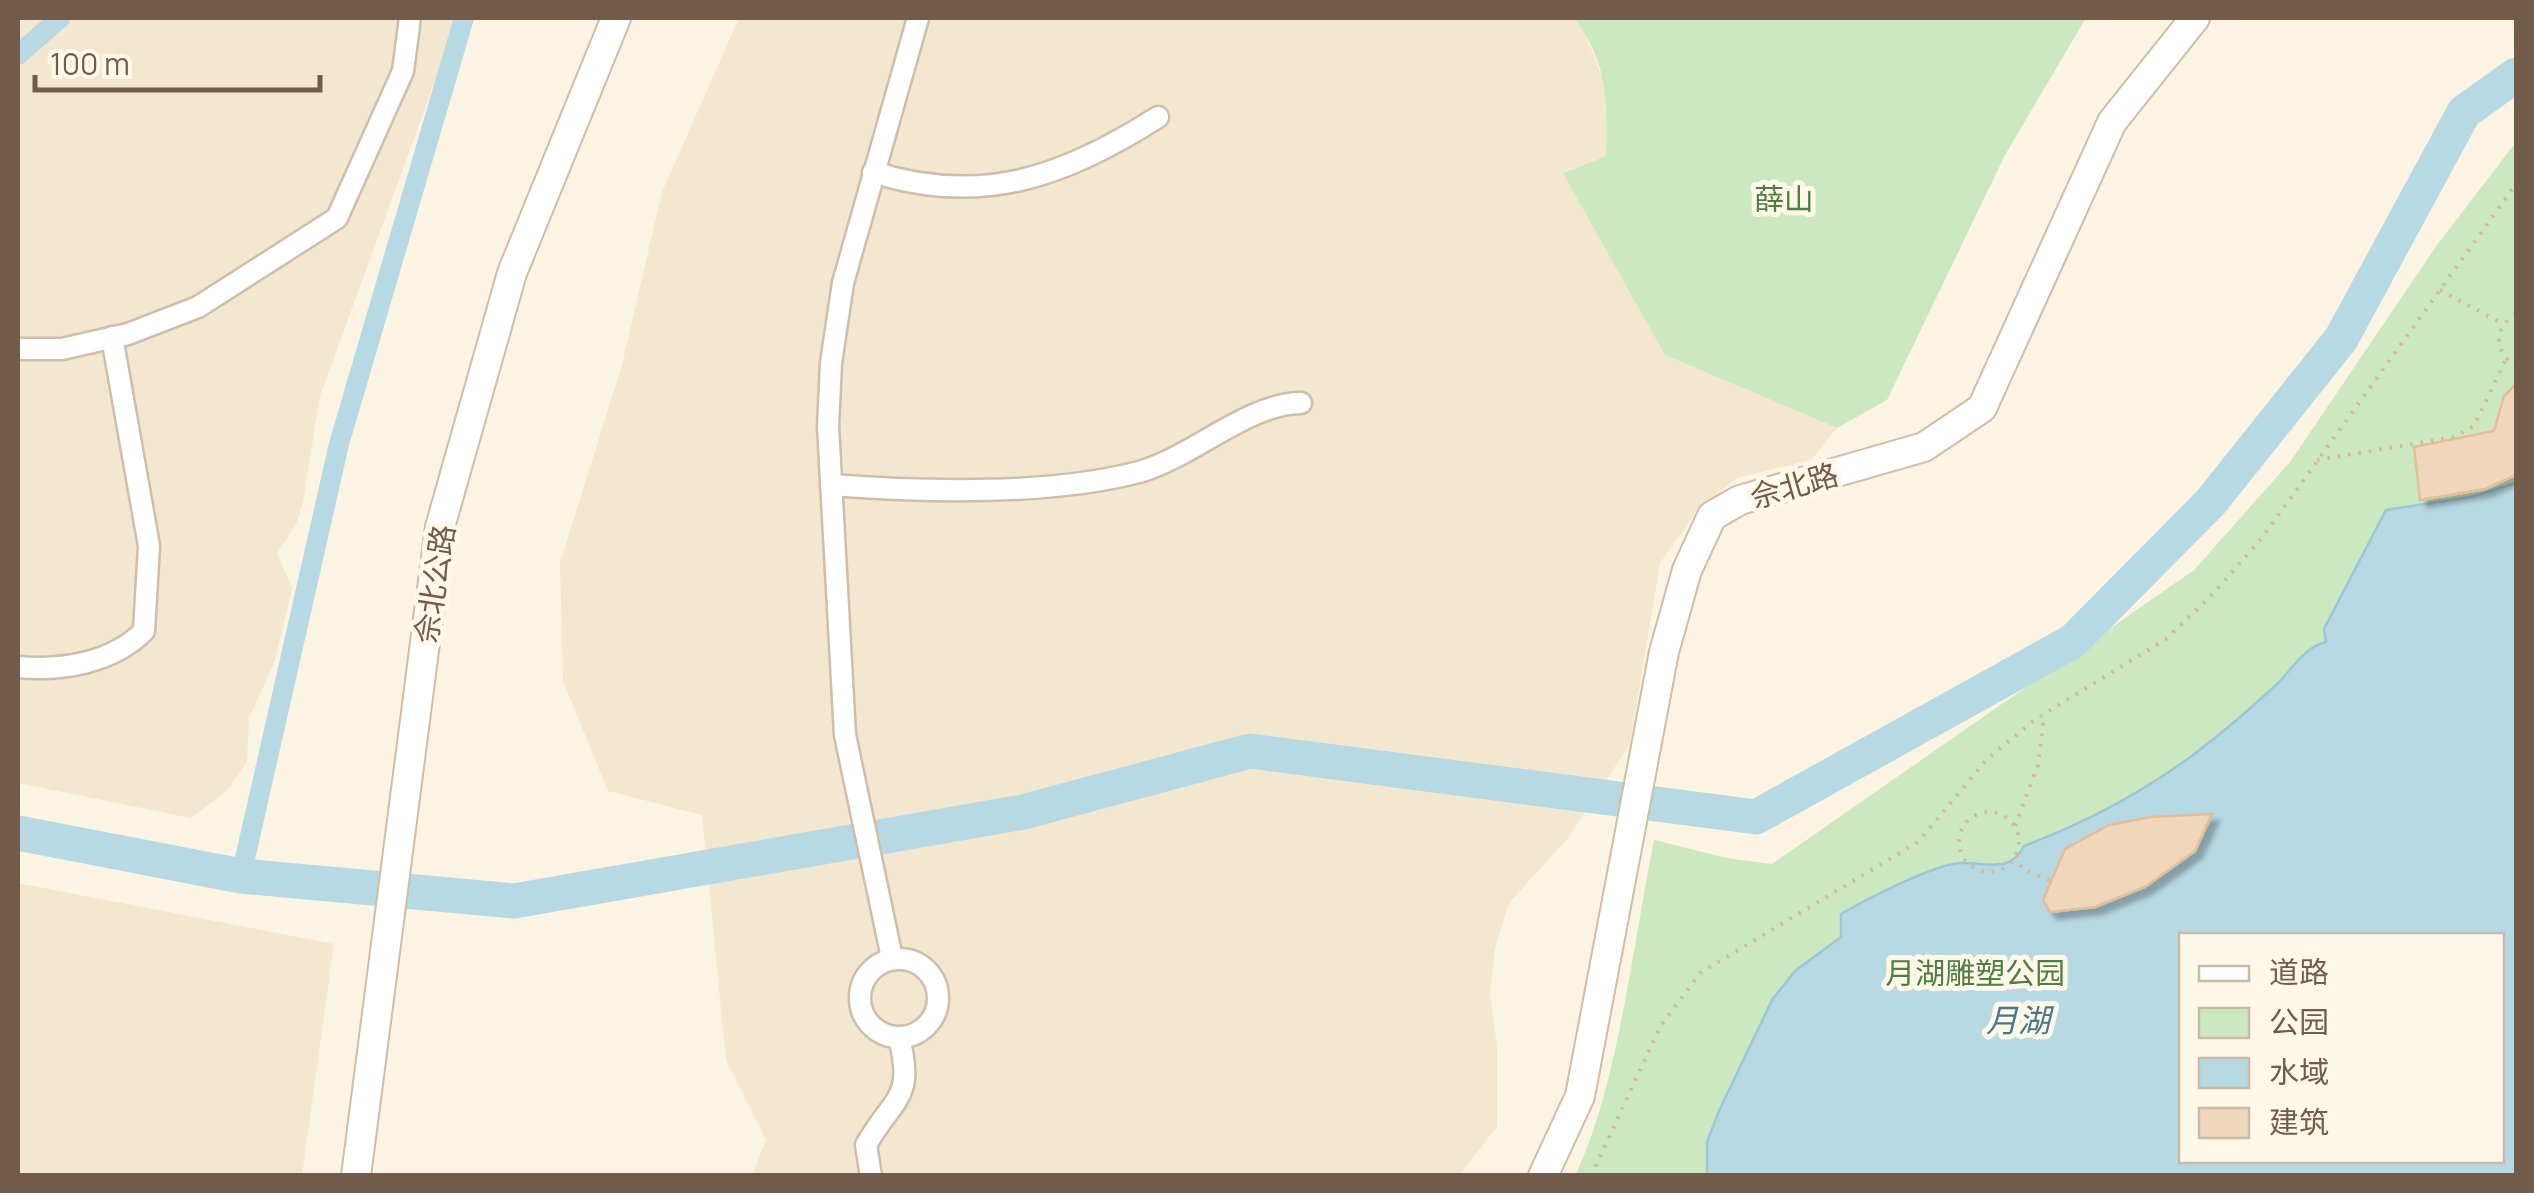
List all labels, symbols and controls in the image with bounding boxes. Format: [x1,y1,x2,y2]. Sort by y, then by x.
scale bar [35,30,320,92]
text: 100 m [50,43,130,84]
park label: 薛山 [1754,178,1814,219]
street label: 佘北路 [1745,453,1843,517]
street label: 佘北公路 [404,522,464,646]
legend [2179,933,2504,1163]
text: 道路 [2269,951,2329,992]
park label: 月湖雕塑公园 [1885,952,2065,993]
water label: 月湖 [1986,998,2055,1042]
text: 公园 [2269,1001,2329,1042]
text: 水域 [2269,1051,2329,1092]
text: 建筑 [2269,1101,2329,1142]

